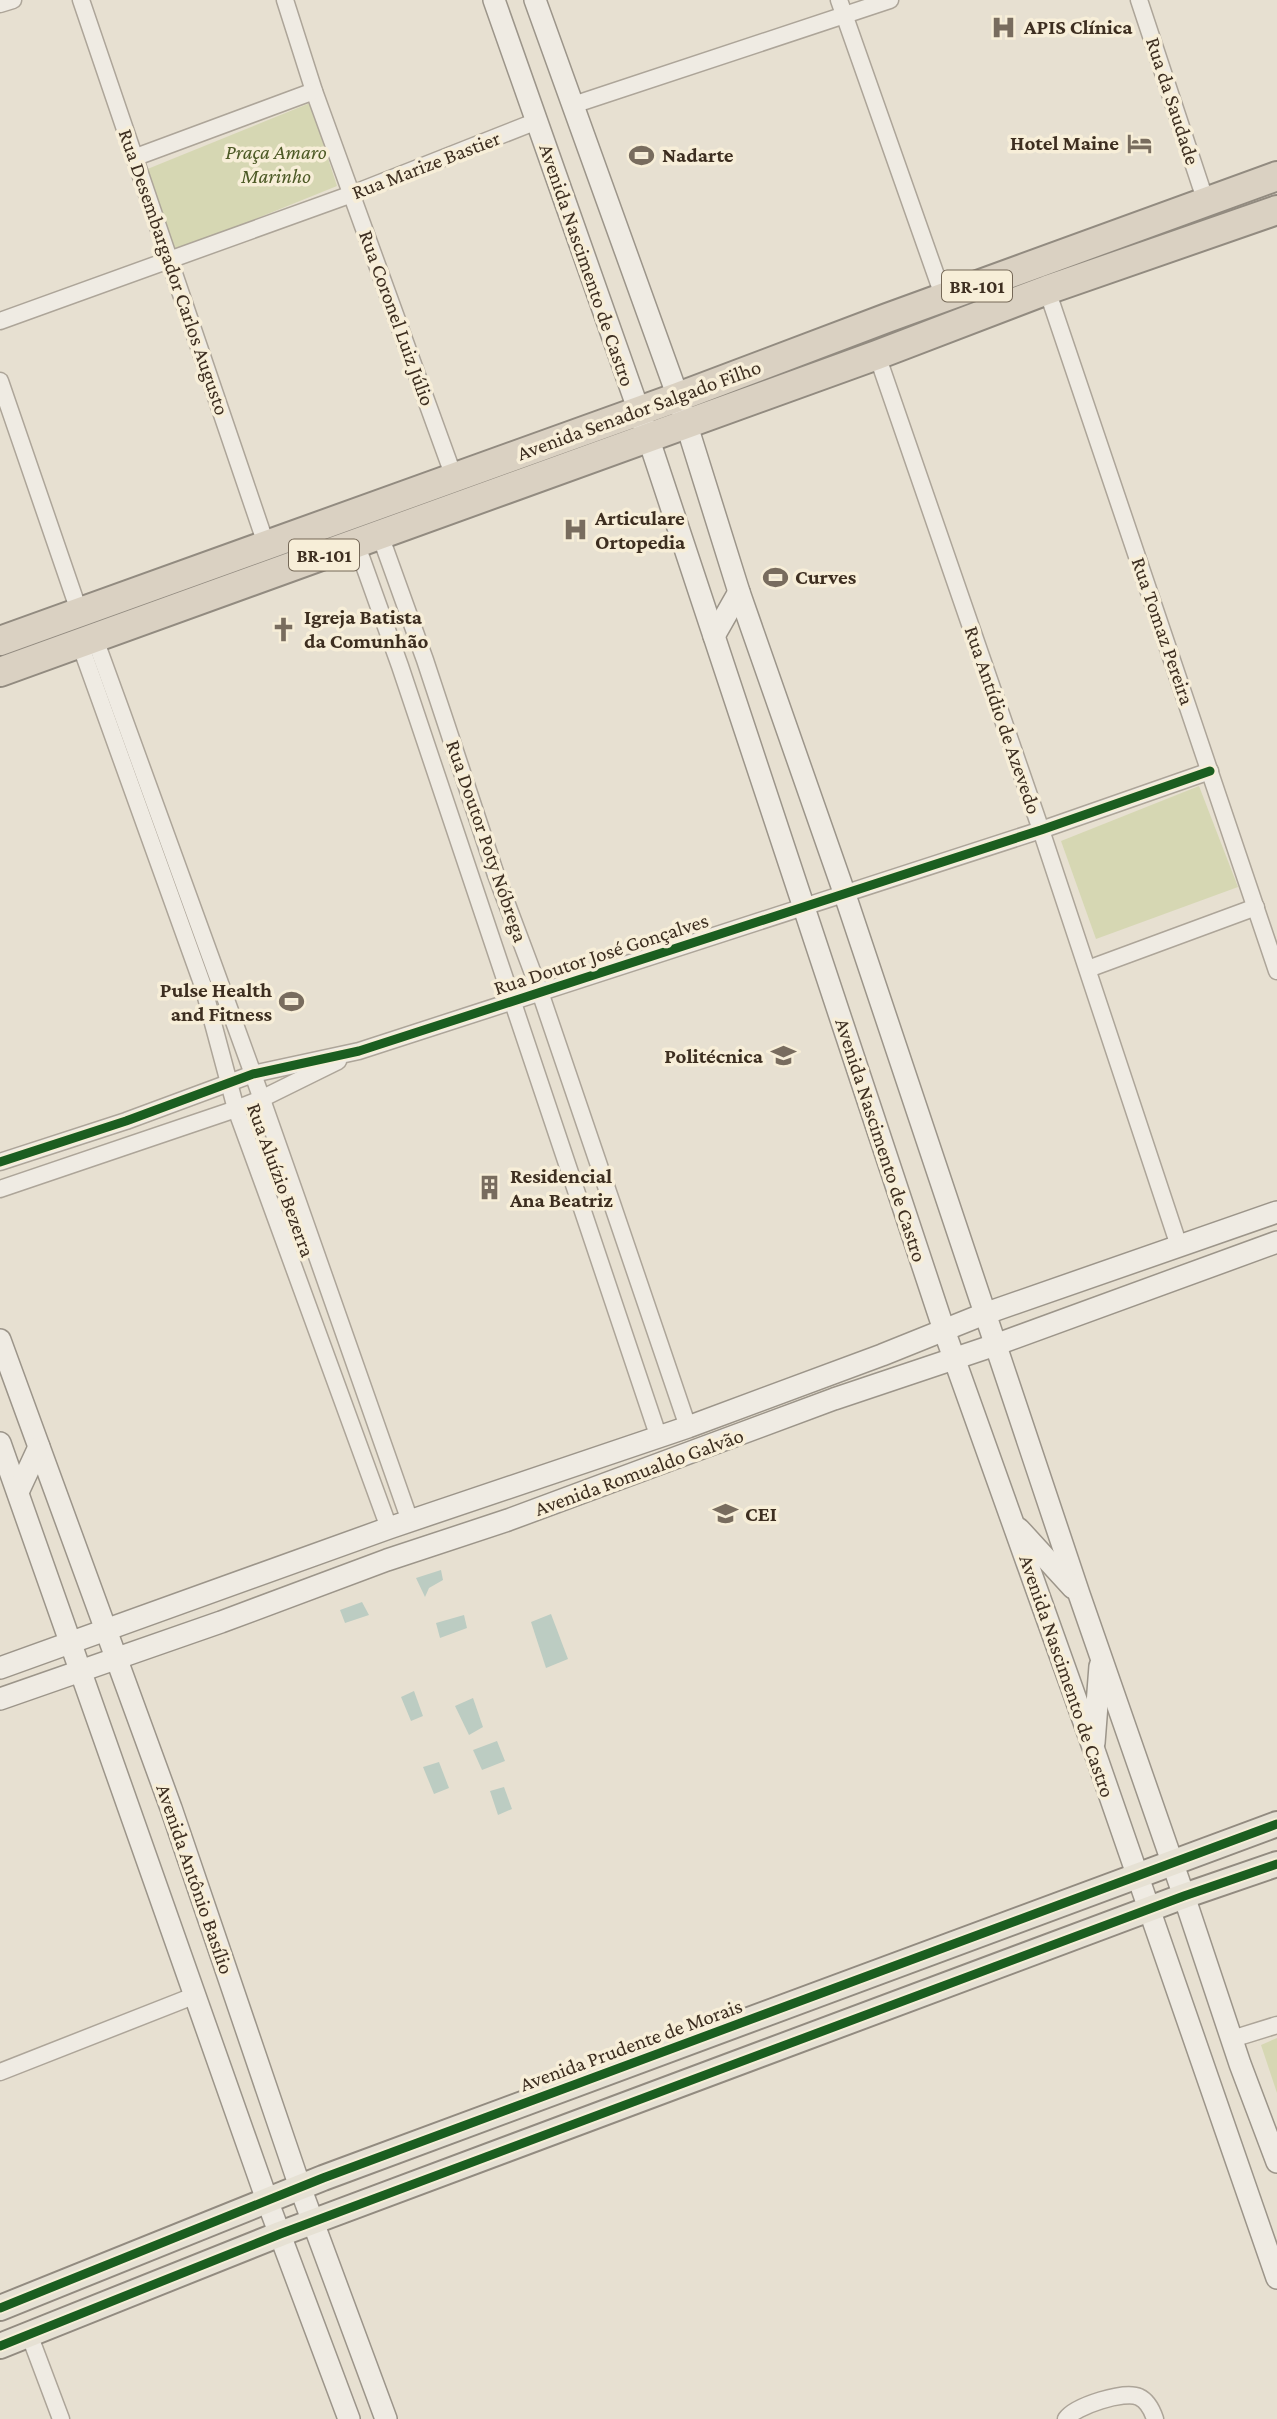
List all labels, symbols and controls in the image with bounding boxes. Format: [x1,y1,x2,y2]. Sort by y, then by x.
hospital icon: APIS Clínica [990,13,1018,41]
place label: APIS Clínica [1023,15,1133,39]
street label: Rua da Saudade [1141,34,1205,168]
street label: Rua Marize Bastier [348,125,504,204]
street label: Rua Desembargador Carlos Augusto [114,126,234,418]
hotel icon: Hotel Maine [1125,129,1153,157]
place label: Hotel Maine [1010,131,1119,155]
park label: Praça Amaro Marinho [225,140,327,188]
street label: Avenida Nascimento de Castro [534,141,640,389]
sports icon: Nadarte [628,141,656,169]
place label: Nadarte [662,143,734,167]
street label: Rua Coronel Luiz Júlio [354,227,440,409]
road number: BR-101 [942,270,1012,302]
street label: Avenida Senador Salgado Filho [514,355,764,465]
place label: Articulare Ortopedia [594,506,686,554]
hospital icon: Articulare Ortopedia [561,516,589,544]
road number: BR-101 [289,540,359,570]
street label: Rua Tomaz Pereira [1127,554,1200,708]
sports icon: Curves [761,563,789,591]
place label: Curves [795,565,857,589]
place label: Igreja Batista da Comunhão [304,605,428,653]
church icon: Igreja Batista da Comunhão [270,615,298,643]
street label: Rua Antídio de Azevedo [960,623,1046,817]
street label: Rua Doutor Poty Nóbrega [441,737,533,945]
street label: Rua Doutor José Gonçalves [491,908,711,1000]
place label: Pulse Health and Fitness [160,978,272,1026]
sports icon: Pulse Health and Fitness [278,988,306,1016]
street label: Avenida Nascimento de Castro [830,1015,932,1265]
school or university icon: Politécnica [769,1042,797,1070]
place label: Politécnica [664,1044,764,1068]
street label: Rua Aluízio Bezerra [242,1100,320,1261]
place label: Residencial Ana Beatriz [509,1164,613,1212]
building icon: Residencial Ana Beatriz [476,1174,504,1202]
street label: Avenida Romualdo Galvão [531,1423,747,1521]
school or university icon: CEI [711,1500,739,1528]
place label: CEI [745,1502,777,1526]
street label: Avenida Nascimento de Castro [1014,1552,1120,1800]
street label: Avenida Antônio Basílio [151,1781,239,1977]
street label: Avenida Prudente de Morais [516,1994,746,2096]

